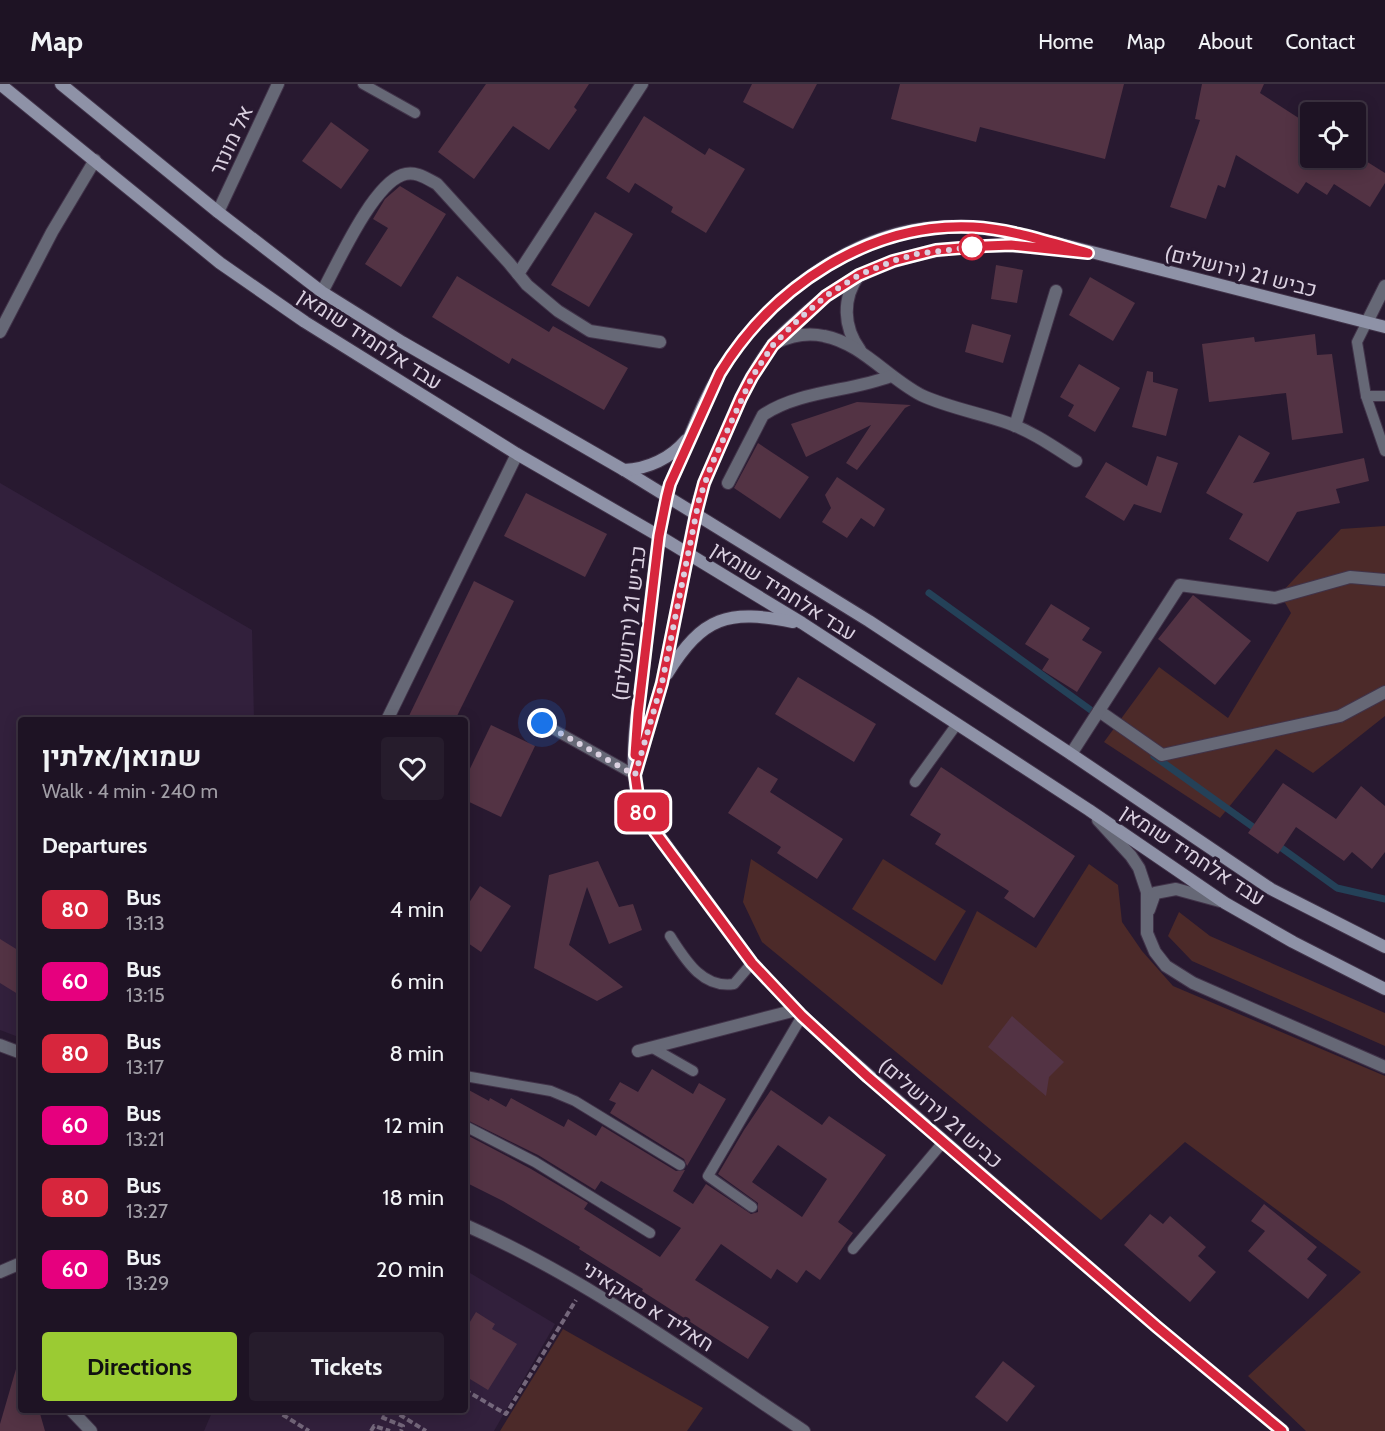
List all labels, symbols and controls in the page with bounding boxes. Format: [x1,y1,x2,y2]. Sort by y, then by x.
text: Map [30,24,83,58]
text: Home [1038,29,1094,54]
text: Map [1127,29,1165,54]
text: About [1198,29,1252,54]
text: Contact [1285,29,1355,54]
street label: אל מונזר [204,101,258,179]
map controls [1300,102,1366,168]
button: locate [1300,102,1366,168]
unlabelled marker [959,234,985,260]
street label: כביש 21 (ירושלים) [1162,240,1320,302]
street label: עבד אלחמיד שומאן [293,283,447,395]
street label: עבד אלחמיד שומאן [707,536,861,646]
street label: כביש 21 (ירושלים) [607,544,651,702]
your location [527,708,557,738]
button: heart [381,737,444,800]
text: שמואן/אלתין [42,739,201,773]
text: Walk · 4 min · 240 m [42,779,218,803]
line badge: 80 [616,792,670,832]
street label: עבד אלחמיד שומאן [1116,799,1270,911]
text: 80 [629,800,657,825]
text: Departures [42,832,147,859]
text: Bus [126,884,161,911]
text: 4 min [390,896,444,923]
text: 80 [61,897,89,922]
text: 13:13 [126,911,165,935]
text: Bus [126,956,161,983]
text: 6 min [390,968,444,995]
text: 60 [62,969,88,994]
text: 13:15 [126,983,165,1007]
text: Bus [126,1028,161,1055]
text: 8 min [389,1040,444,1067]
text: 80 [61,1041,89,1066]
street label: כביש 21 (ירושלים) [874,1052,1008,1174]
text: 13:17 [126,1055,164,1079]
text: Bus [126,1100,161,1127]
text: 12 min [384,1112,444,1139]
text: 60 [62,1113,88,1138]
text: 13:21 [126,1127,165,1151]
text: Bus [126,1172,161,1199]
text: 18 min [382,1184,444,1211]
text: 80 [61,1185,89,1210]
text: 13:27 [126,1199,168,1223]
text: Bus [126,1244,161,1271]
street label: חאליד א סאקאיני [577,1255,719,1357]
text: 20 min [376,1256,444,1283]
text: 60 [62,1257,88,1282]
text: 13:29 [126,1271,169,1295]
button: Directions [42,1332,237,1401]
button: Tickets [249,1332,444,1401]

